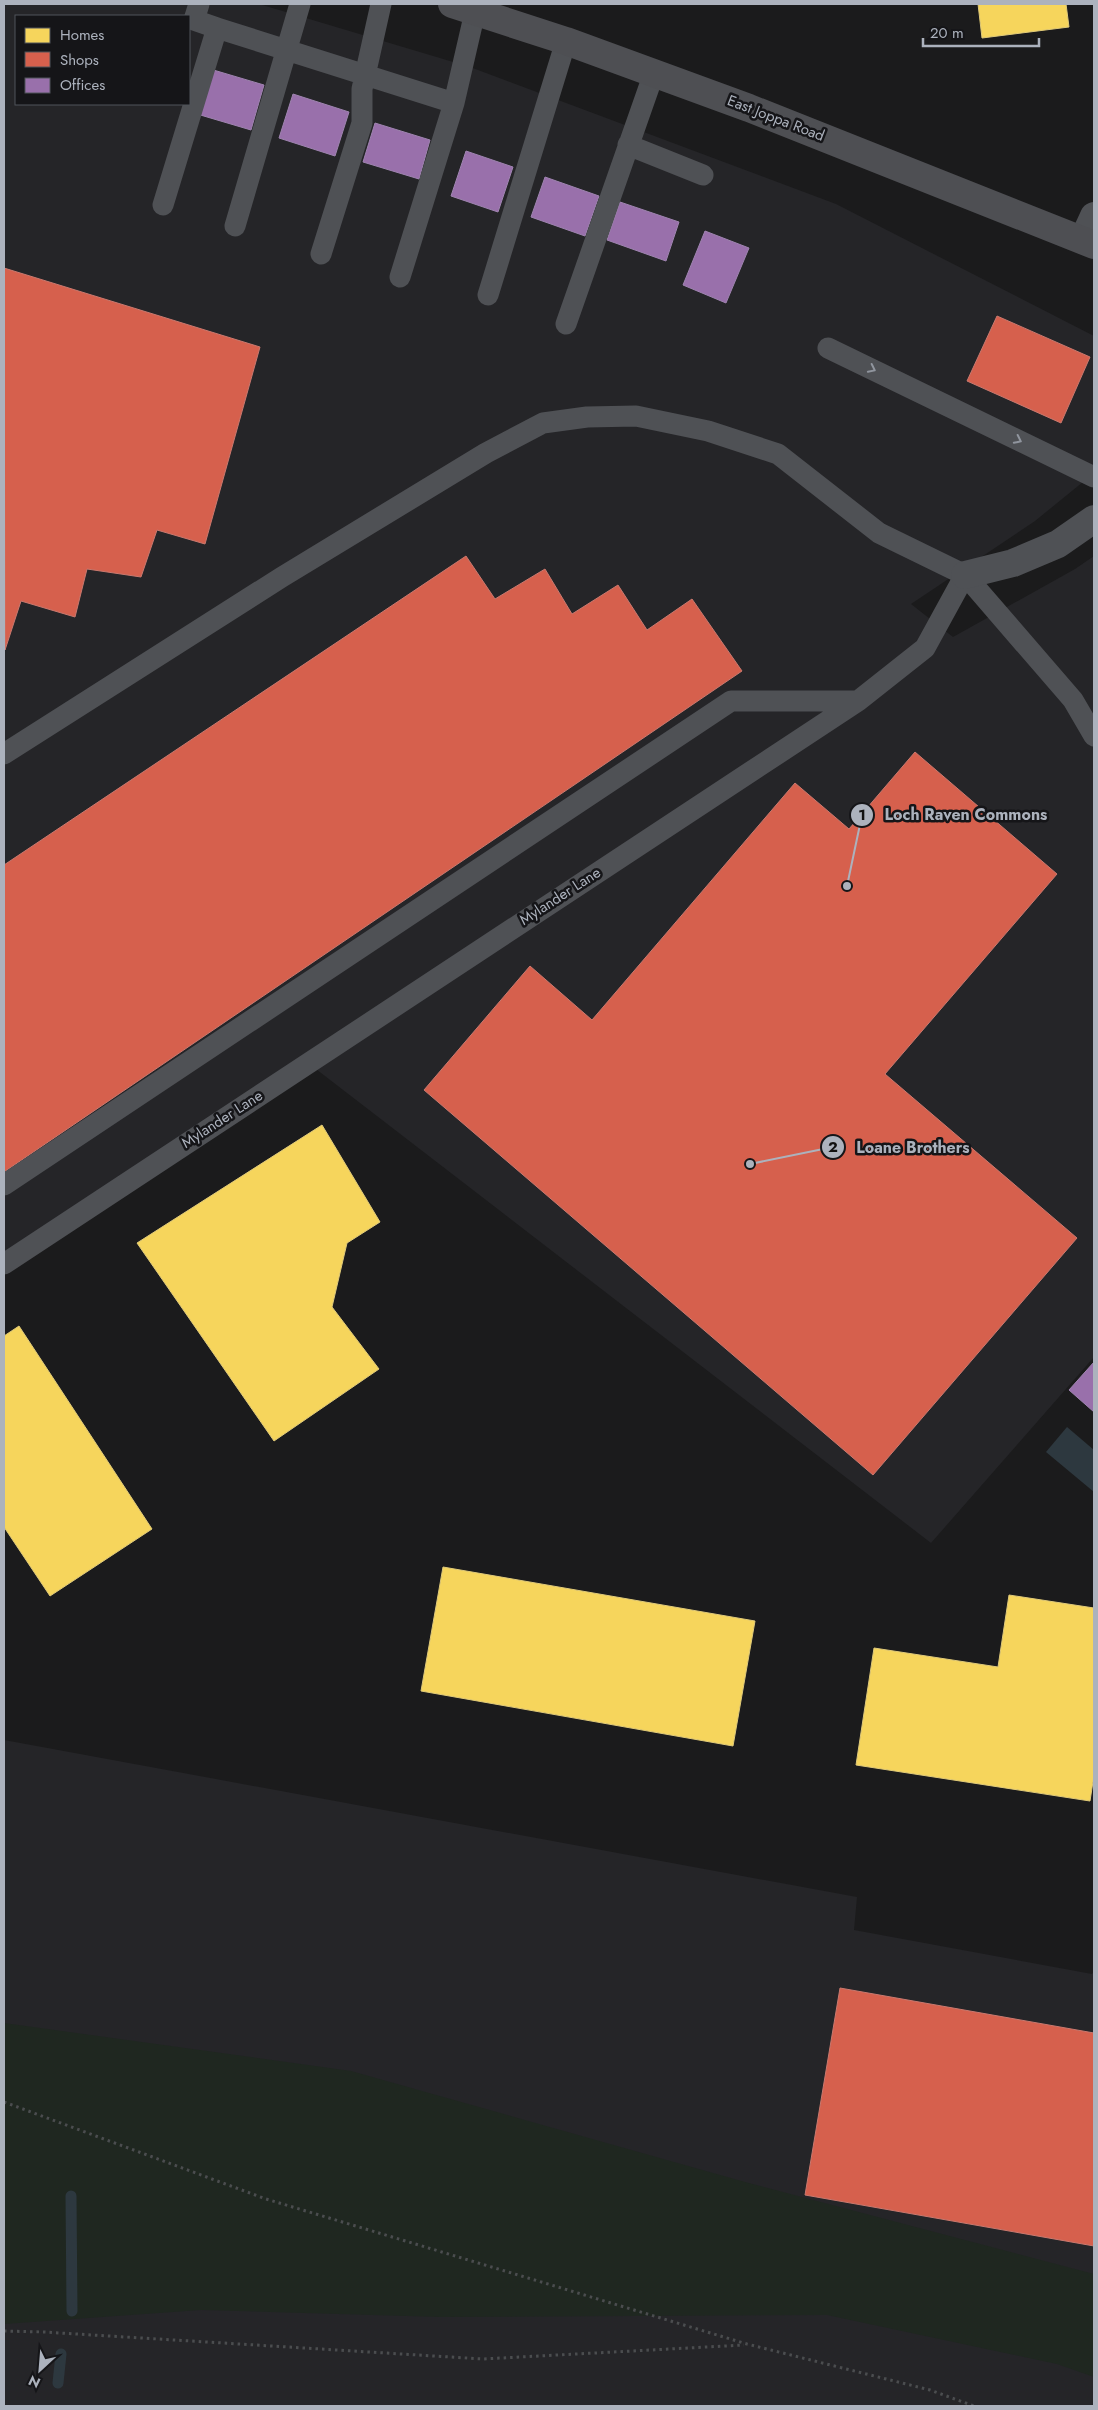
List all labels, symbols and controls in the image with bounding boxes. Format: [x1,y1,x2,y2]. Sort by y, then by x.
legend [15,15,190,105]
scale bar [923,15,1039,47]
text: 20 m [930,22,964,44]
text: Homes [60,24,104,46]
text: Shops [60,49,99,71]
text: Offices [60,74,105,96]
street label: East Joppa Road [724,89,828,147]
one-way arrow [867,363,876,374]
one-way arrow [1013,434,1022,445]
callout: Loch Raven Commons [850,799,1057,830]
text: Loch Raven Commons [885,803,1047,826]
text: 1 [858,804,866,826]
street label: Mylander Lane [515,861,605,930]
street label: Mylander Lane [177,1084,267,1153]
callout: Loane Brothers [821,1131,979,1162]
text: 2 [828,1136,838,1158]
text: Loane Brothers [856,1136,970,1159]
north arrow [15,2345,65,2395]
text: N [25,2370,44,2393]

